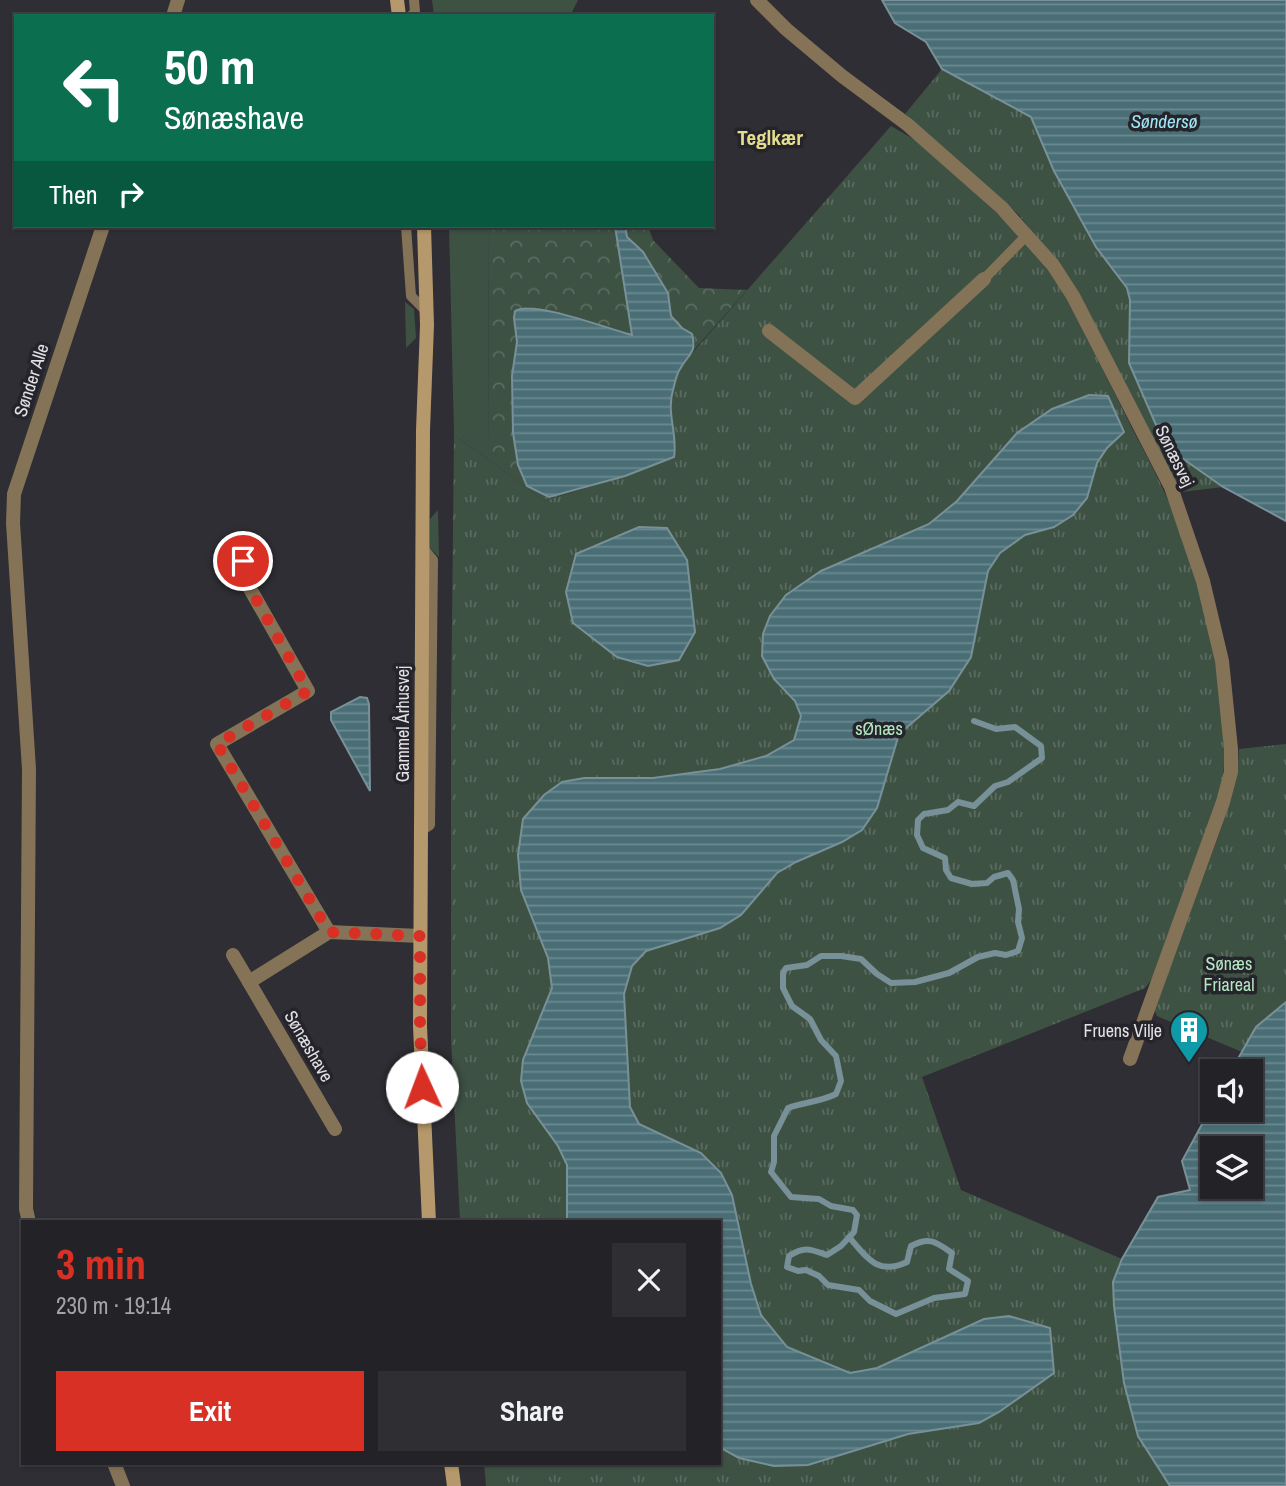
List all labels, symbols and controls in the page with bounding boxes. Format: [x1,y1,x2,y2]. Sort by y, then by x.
text: 50 m [164,33,256,99]
icon: left [49,42,140,133]
text: Sønæshave [164,96,304,139]
water label: Søndersø [1131,108,1198,134]
district label: Teglkær [737,123,803,152]
icon: right [112,175,150,213]
text: Then [49,177,98,212]
street label: Sønder Alle [7,340,55,420]
street label: Sønæsvej [1149,421,1201,491]
pin [213,531,273,591]
icon: arrive [224,542,262,580]
street label: Gammel Århusvej [390,666,415,782]
park label: sØnæs [855,716,903,741]
park label: Sønæs Friareal [1204,951,1254,997]
street label: Sønæshave [278,1006,340,1086]
building icon: Fruens Vilje [1168,1009,1210,1064]
place label: Fruens Vilje [1084,1018,1162,1043]
position arrow [385,1050,459,1124]
map controls [1200,1059,1263,1199]
button: sound [1200,1059,1263,1122]
button: layers [1200,1136,1263,1199]
text: 3 min [56,1236,146,1292]
button: close [612,1243,686,1317]
text: 230 m · 19:14 [56,1290,171,1321]
button: Exit [56,1371,364,1451]
button: Share [378,1371,686,1451]

